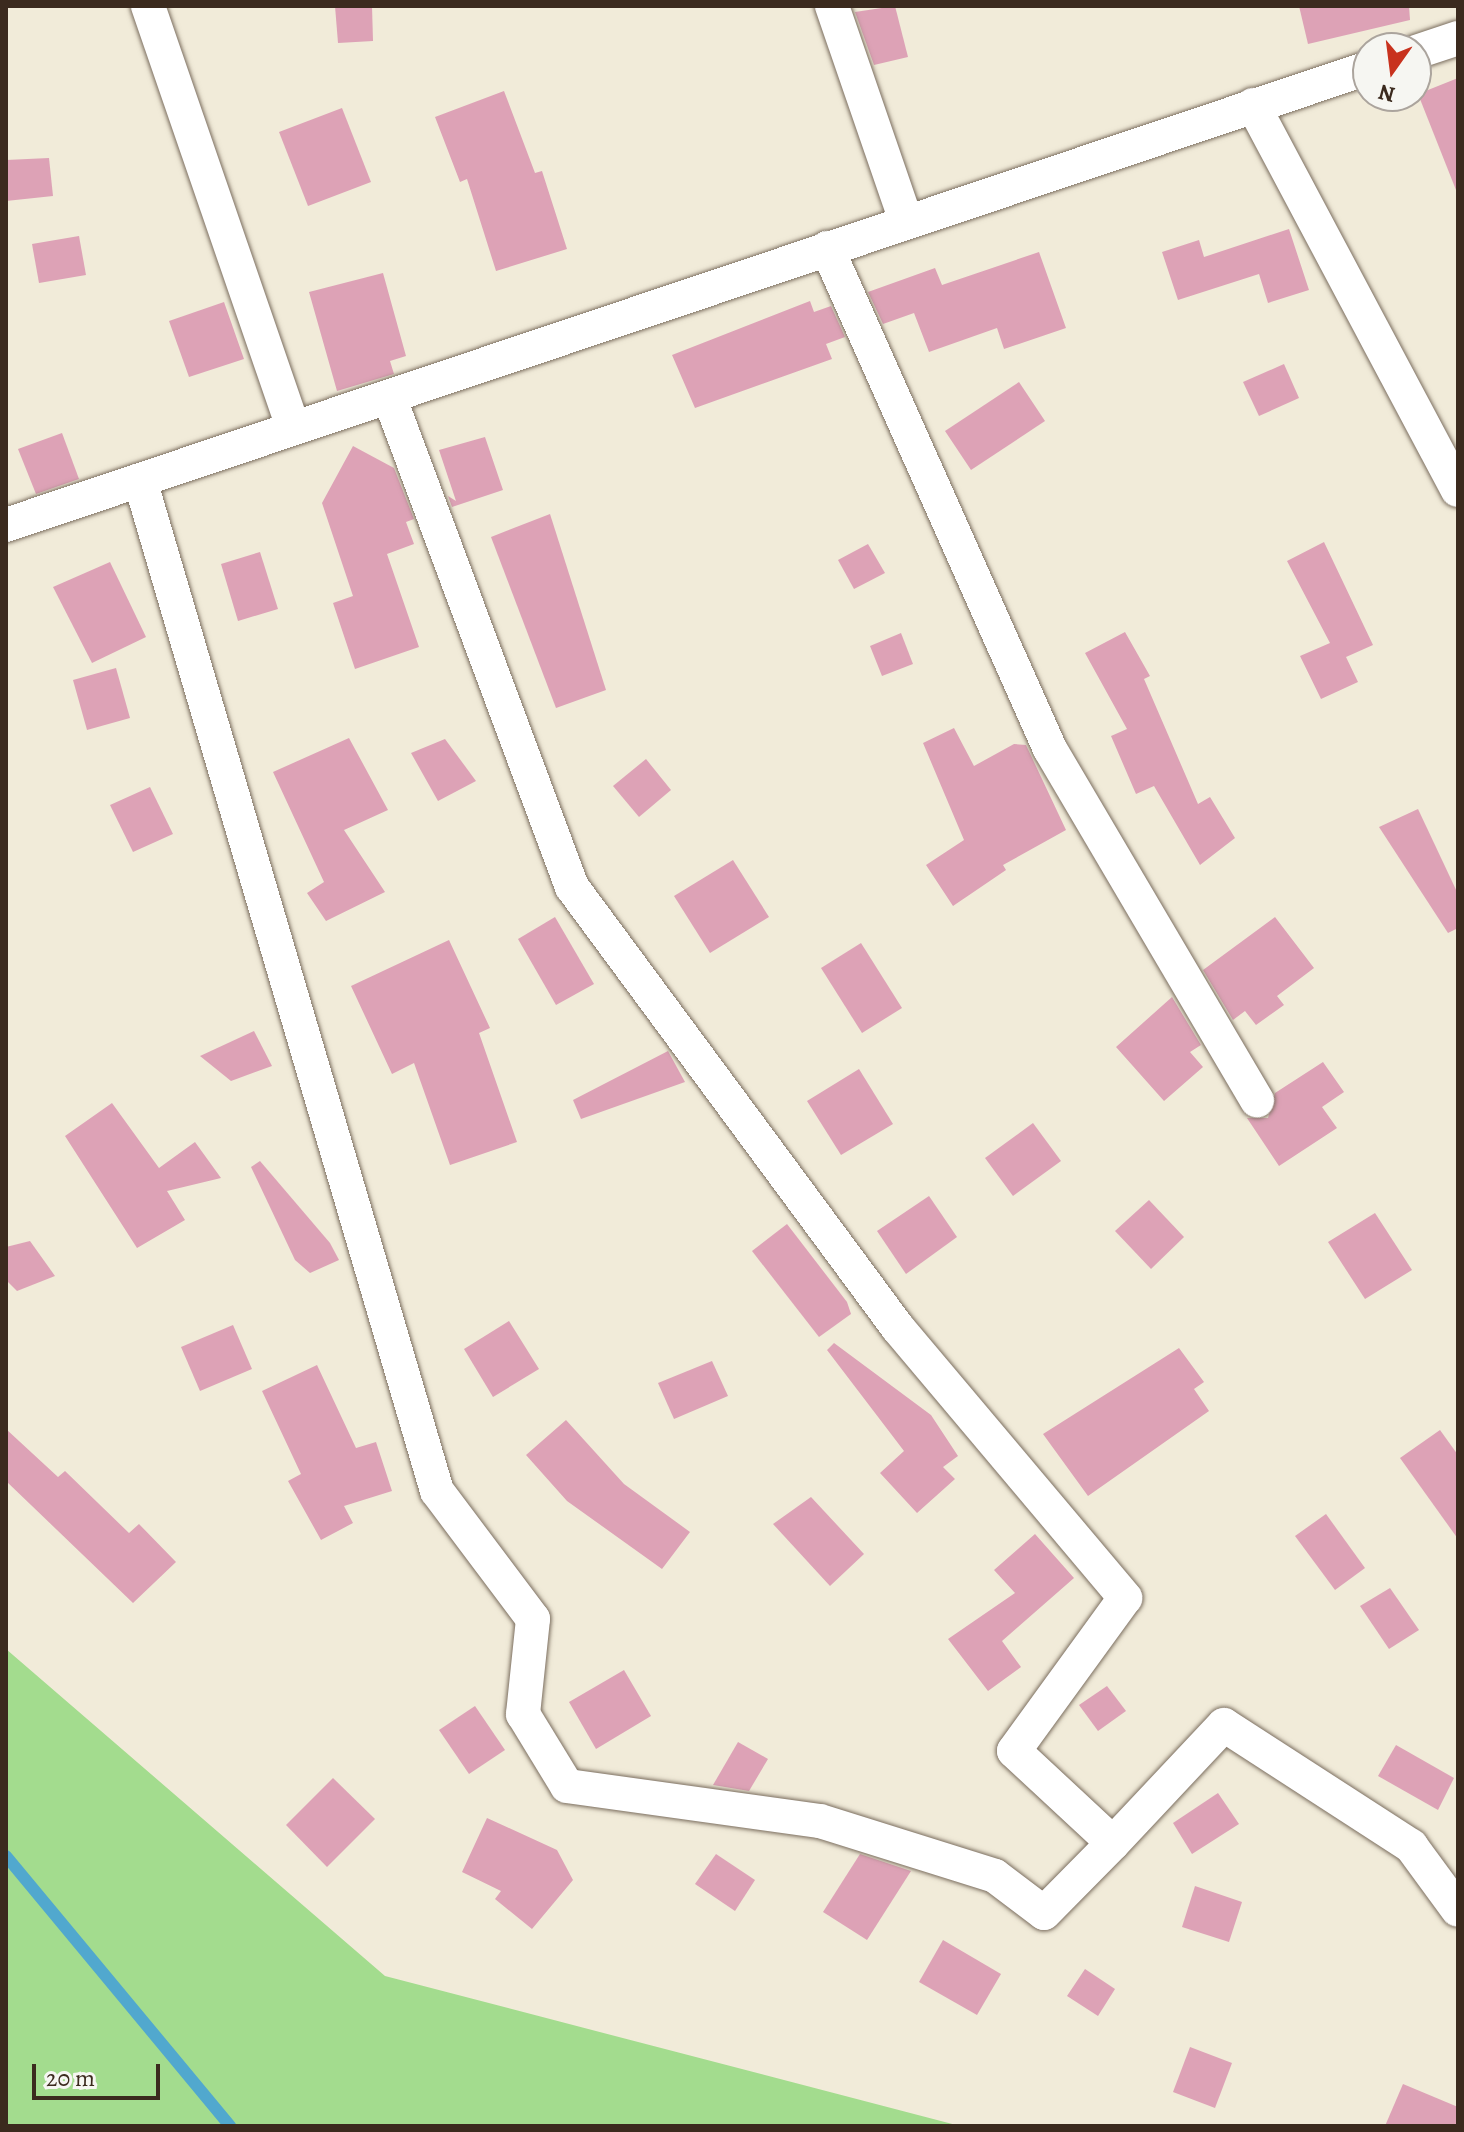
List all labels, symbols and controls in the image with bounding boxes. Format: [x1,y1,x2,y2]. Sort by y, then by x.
north arrow [1352,32,1432,112]
text: N [1375,77,1398,110]
scale bar [36,2048,164,2098]
text: 20 m [46,2062,95,2094]

